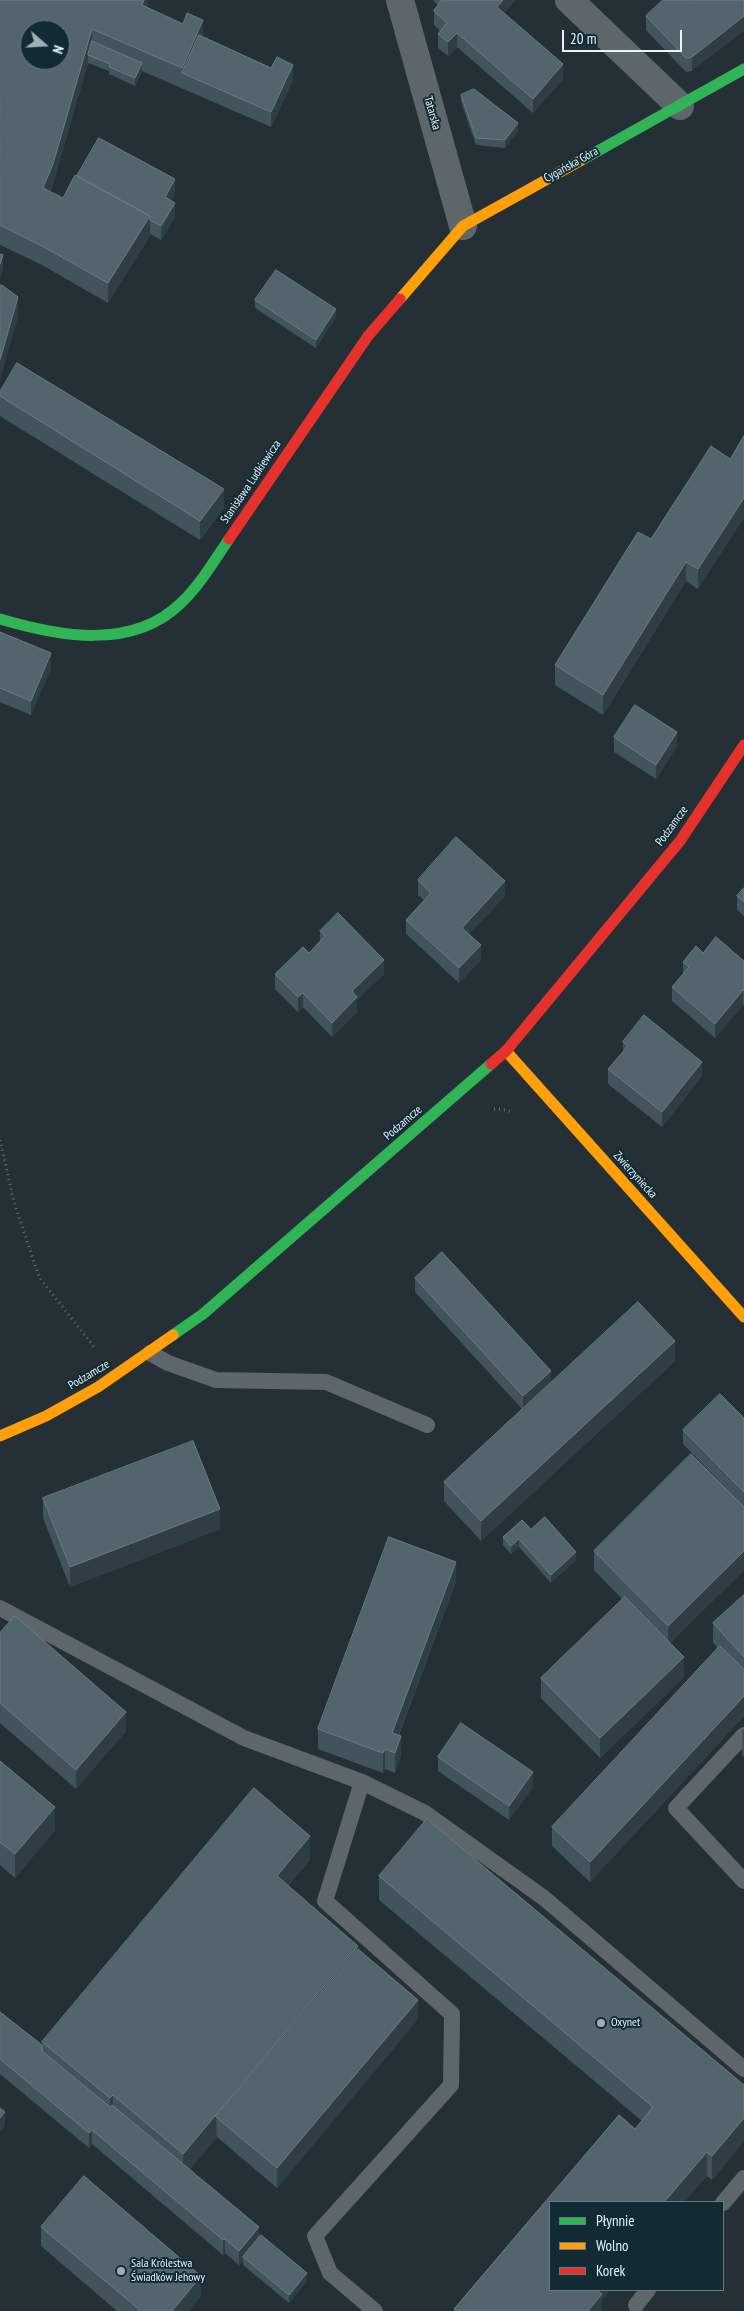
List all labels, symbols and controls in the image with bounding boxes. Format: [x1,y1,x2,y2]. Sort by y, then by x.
north arrow [20,20,70,70]
scale bar [564,20,684,52]
text: 20 m [570,29,596,48]
text: N [48,43,68,56]
street label: Tatarska [420,95,444,131]
street label: Cygańska Góra [541,144,601,186]
street label: Stanisława Ludkiewicza [218,438,284,526]
street label: Podzamcze [653,803,691,849]
street label: Podzamcze [381,1103,425,1143]
street label: Zwierzyniecka [610,1149,660,1201]
street label: Podzamcze [66,1357,112,1393]
place label: Oxynet [611,2016,640,2030]
marker: Oxynet [595,2017,607,2029]
legend [549,2201,724,2291]
text: Płynnie [596,2211,635,2230]
text: Wolno [596,2236,629,2255]
place label: Sala Królestwa Świadków Jehowy [131,2257,205,2285]
text: Korek [596,2261,625,2280]
marker: Sala Królestwa Świadków Jehowy [115,2265,127,2277]

